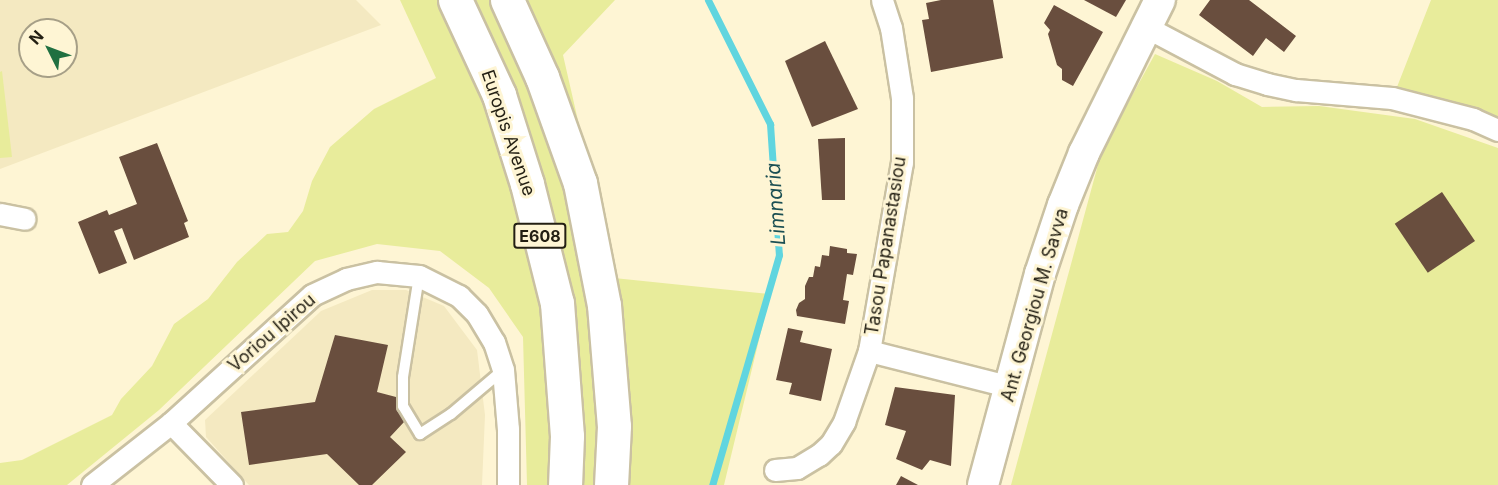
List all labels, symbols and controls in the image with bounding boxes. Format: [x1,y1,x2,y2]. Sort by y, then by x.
north arrow [18,18,78,78]
text: N [25,26,48,49]
street label: Europis Avenue [476,67,540,199]
street label: Tasou Papanastasiou [861,155,911,337]
water label: Limnaria [761,162,791,246]
street label: Ant. Georgiou M. Savva [997,206,1073,404]
road number: E608 [513,223,567,249]
street label: Voriou Ipirou [224,289,320,377]

